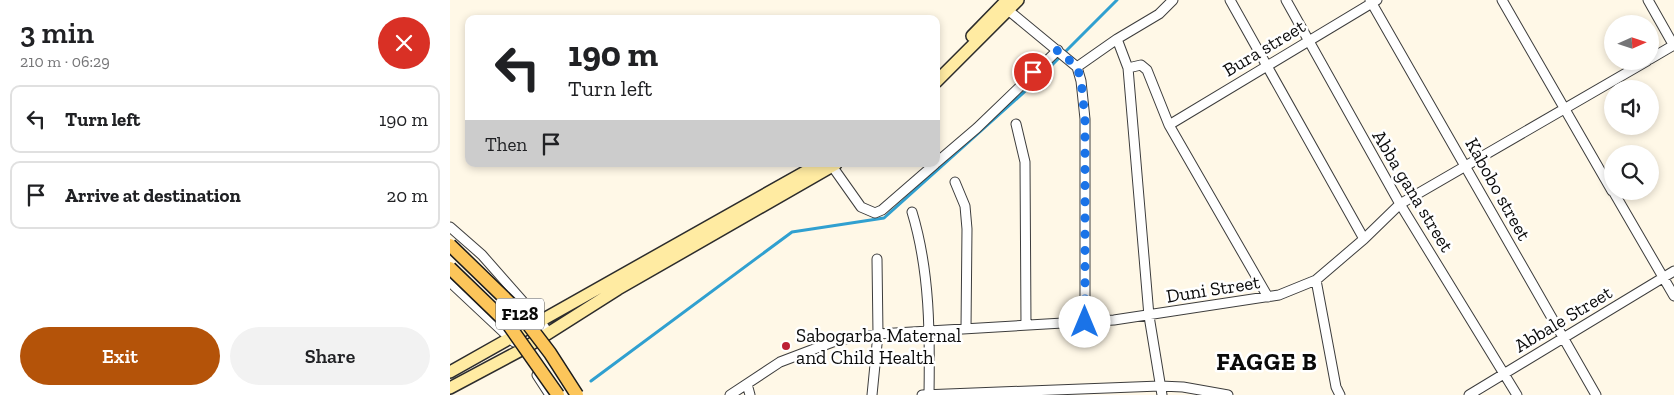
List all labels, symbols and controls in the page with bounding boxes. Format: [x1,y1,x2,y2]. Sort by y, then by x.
street label: Bura street [1219,14,1309,82]
text: 3 min [20,15,94,51]
north arrow [1604,15,1659,70]
map controls [1604,15,1659,200]
button: close [378,17,430,69]
text: 190 m [568,33,658,75]
icon: left [485,35,550,100]
pin [1012,51,1054,93]
text: 210 m · 06:29 [20,52,110,71]
icon: arrive [1019,58,1047,86]
text: Turn left [568,75,652,102]
button: sound [1604,80,1659,135]
icon: left [22,105,50,133]
text: Turn left [65,108,140,131]
text: 190 m [379,108,428,131]
street label: Abba gana street [1368,126,1458,256]
icon: arrive [537,130,565,158]
text: Then [485,133,527,156]
street label: Kabobo street [1460,134,1536,244]
button: search [1604,145,1659,200]
icon: arrive [22,181,50,209]
text: Arrive at destination [65,184,241,207]
text: 20 m [387,184,428,207]
street label: Duni Street [1164,270,1262,308]
street label: Abbale Street [1510,281,1616,357]
position arrow [1058,295,1110,347]
road number: F128 [496,298,544,329]
place label: Sabogarba Maternal and Child Health [796,324,961,369]
button: Exit [20,327,220,385]
button: Share [230,327,430,385]
marker: Sabogarba Maternal and Child Health [780,340,792,352]
district label: FAGGE B [1216,347,1318,376]

